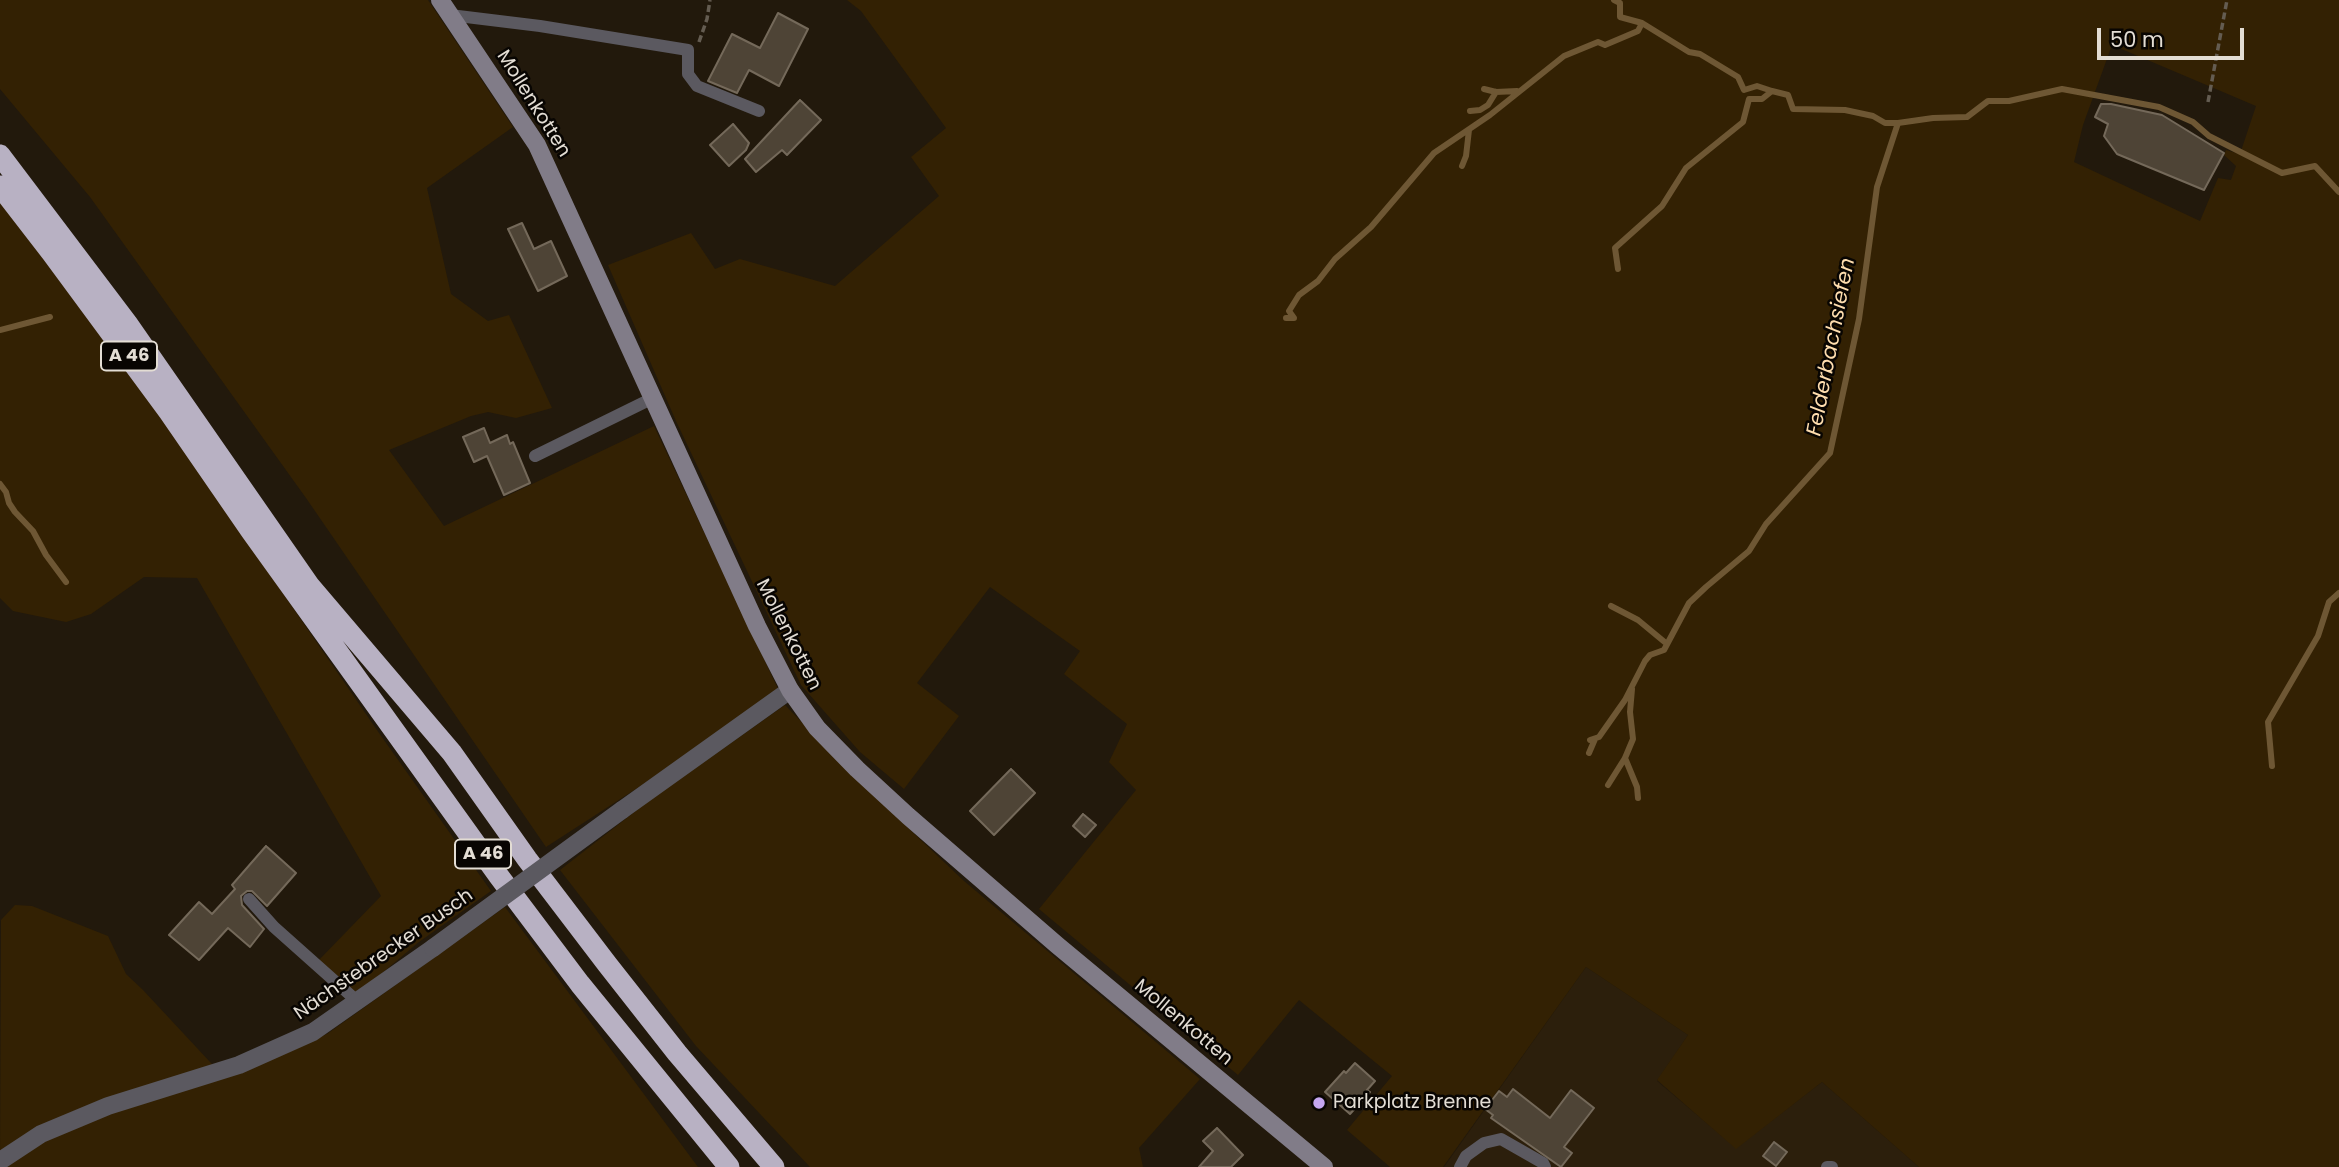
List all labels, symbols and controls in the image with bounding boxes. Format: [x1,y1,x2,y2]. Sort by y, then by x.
scale bar [2101,14,2248,58]
text: 50 m [2110,25,2164,54]
street label: Mollenkotten [491,46,575,162]
water label: Felderbachsiefen [1802,256,1862,438]
road number: A 46 [101,342,157,370]
street label: Mollenkotten [750,576,826,694]
road number: A 46 [455,840,511,868]
street label: Nächstebrecker Busch [290,885,478,1025]
street label: Mollenkotten [1129,975,1237,1071]
place label: Parkplatz Brenne [1333,1092,1491,1114]
marker: Parkplatz Brenne [1311,1095,1327,1111]

